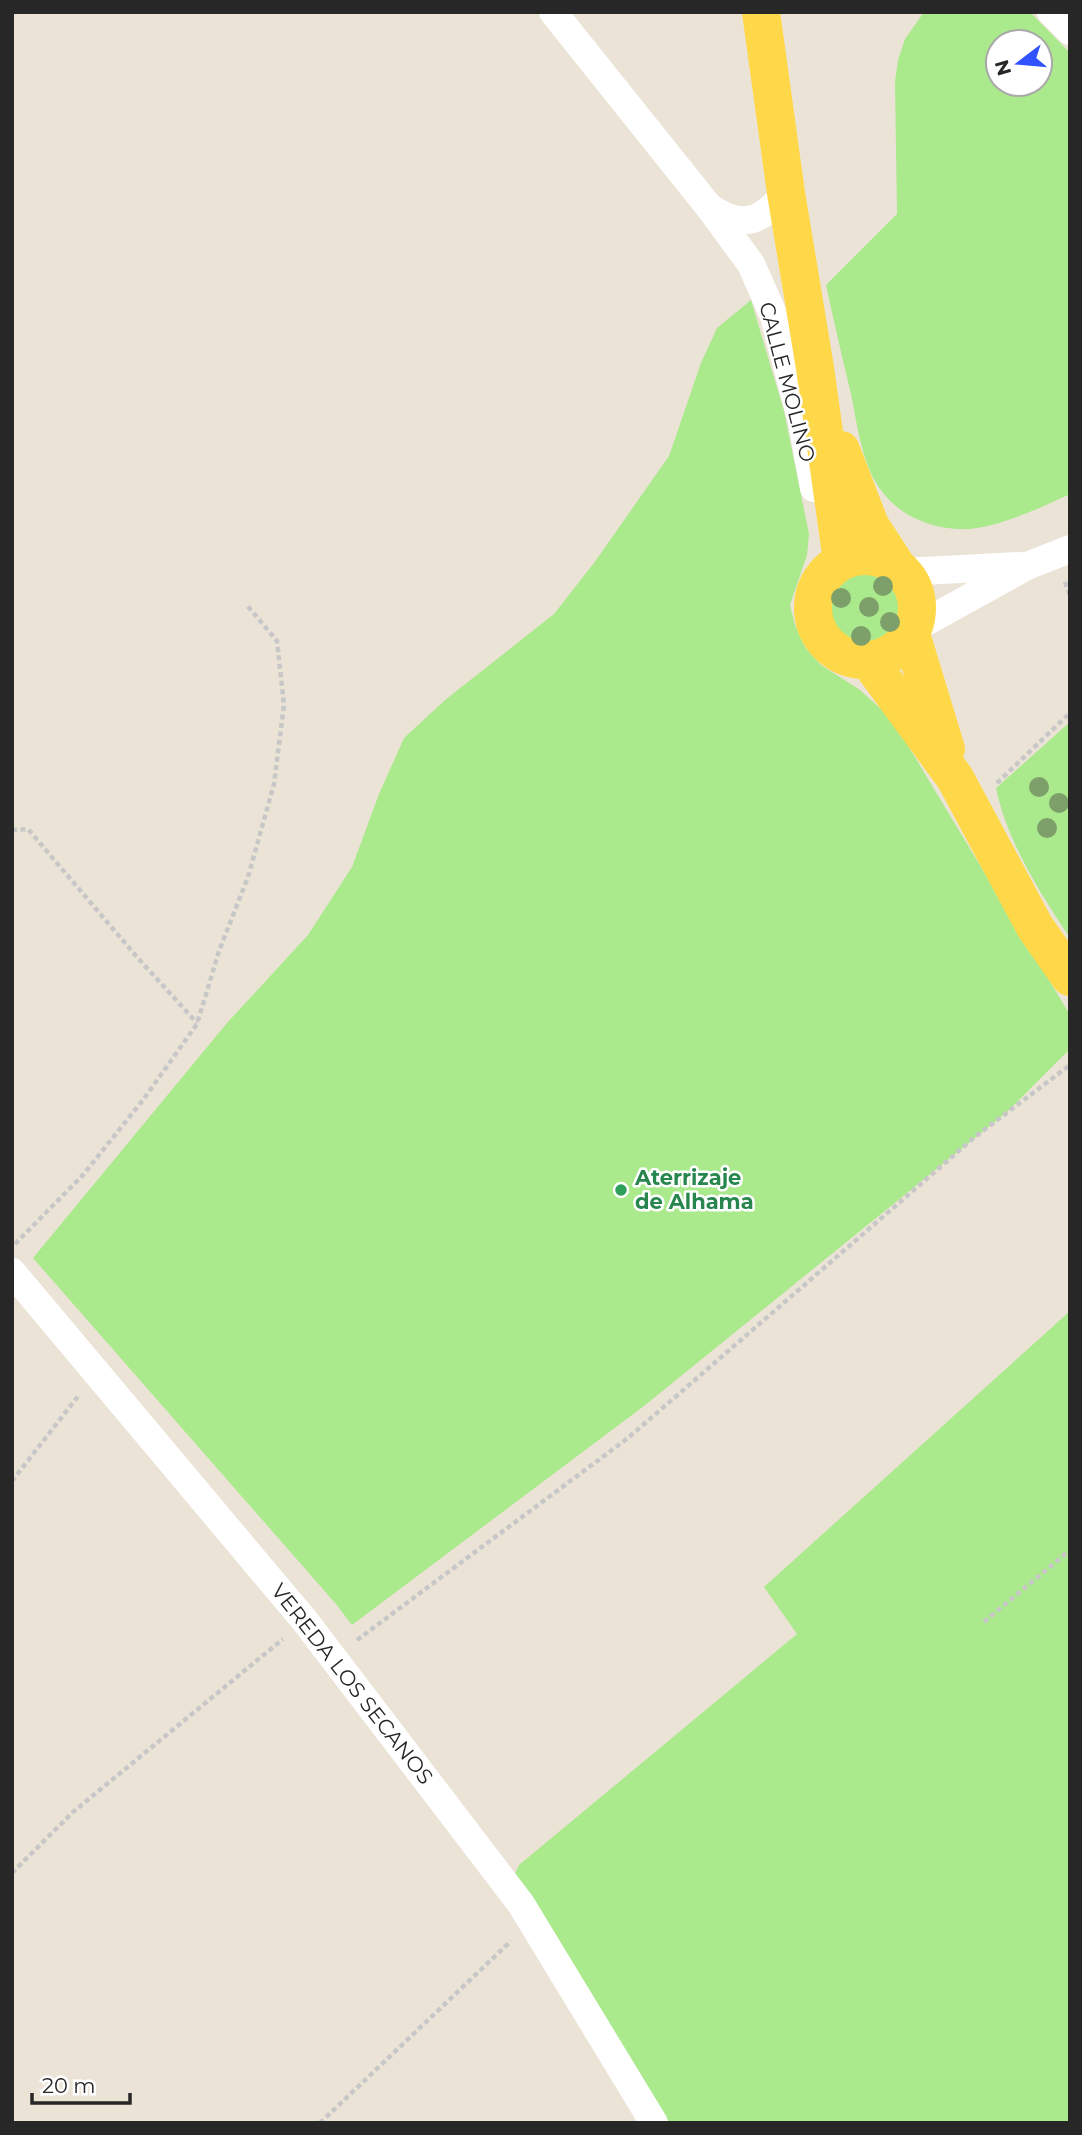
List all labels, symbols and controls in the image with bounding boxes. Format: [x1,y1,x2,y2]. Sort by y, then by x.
north arrow [984,28,1054,98]
text: N [990,57,1016,78]
street label: CALLE MOLINO [754,299,821,465]
place label: Aterrizaje de Alhama [634,1165,754,1214]
marker: Aterrizaje de Alhama [613,1182,629,1198]
street label: VEREDA LOS SECANOS [266,1578,438,1789]
scale bar [32,2062,130,2106]
text: 20 m [42,2073,96,2098]

